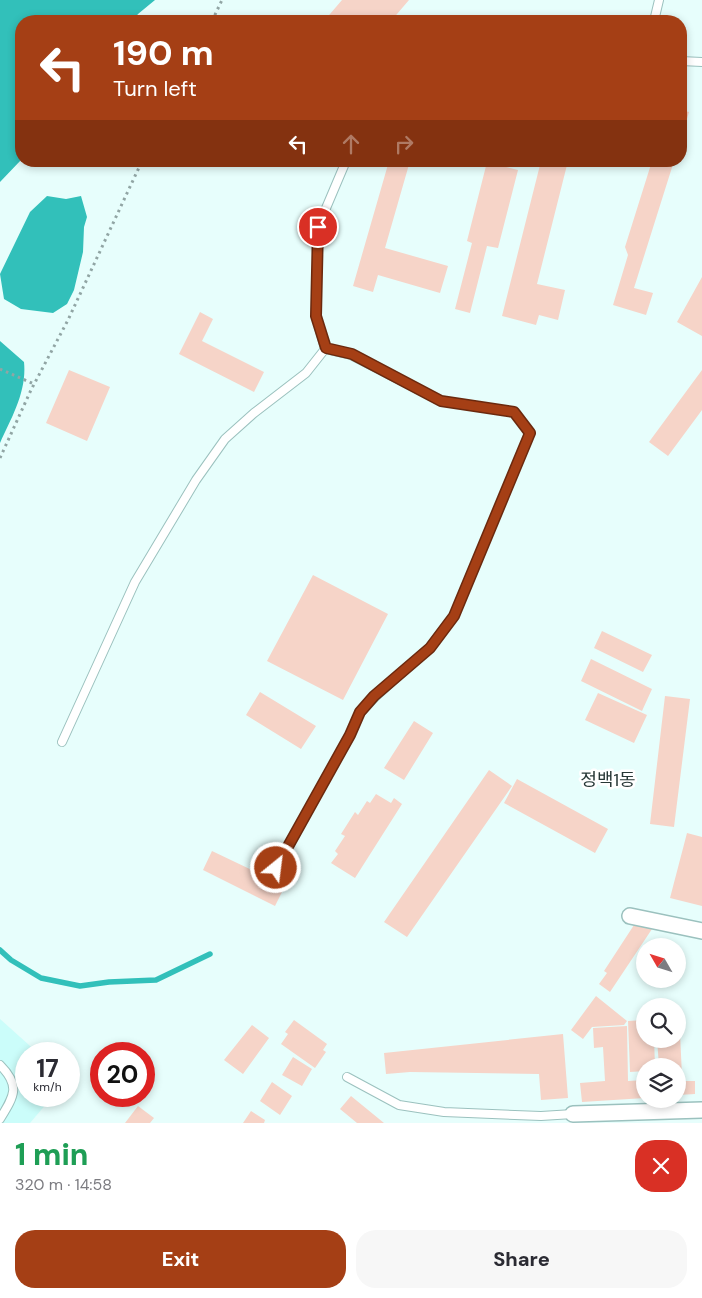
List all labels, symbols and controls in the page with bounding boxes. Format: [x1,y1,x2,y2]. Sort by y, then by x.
text: 190 m [113,30,214,76]
icon: left [30,35,95,100]
text: Turn left [113,74,197,103]
icon: left [284,130,312,158]
icon: ahead [337,130,365,158]
icon: right [390,130,418,158]
pin [297,206,339,248]
icon: arrive [304,213,332,241]
district label: 정백1동 [580,768,636,792]
position arrow [249,841,301,893]
north arrow [636,938,686,988]
map controls [636,938,686,1108]
button: search [636,998,686,1048]
speed limit sign: 20 [90,1042,155,1107]
text: 17 [36,1052,59,1085]
button: layers [636,1058,686,1108]
text: km/h [33,1079,62,1095]
text: 1 min [15,1135,88,1174]
button: close [635,1140,687,1192]
text: 320 m · 14:58 [15,1174,112,1195]
button: Exit [15,1230,346,1288]
button: Share [356,1230,687,1288]

